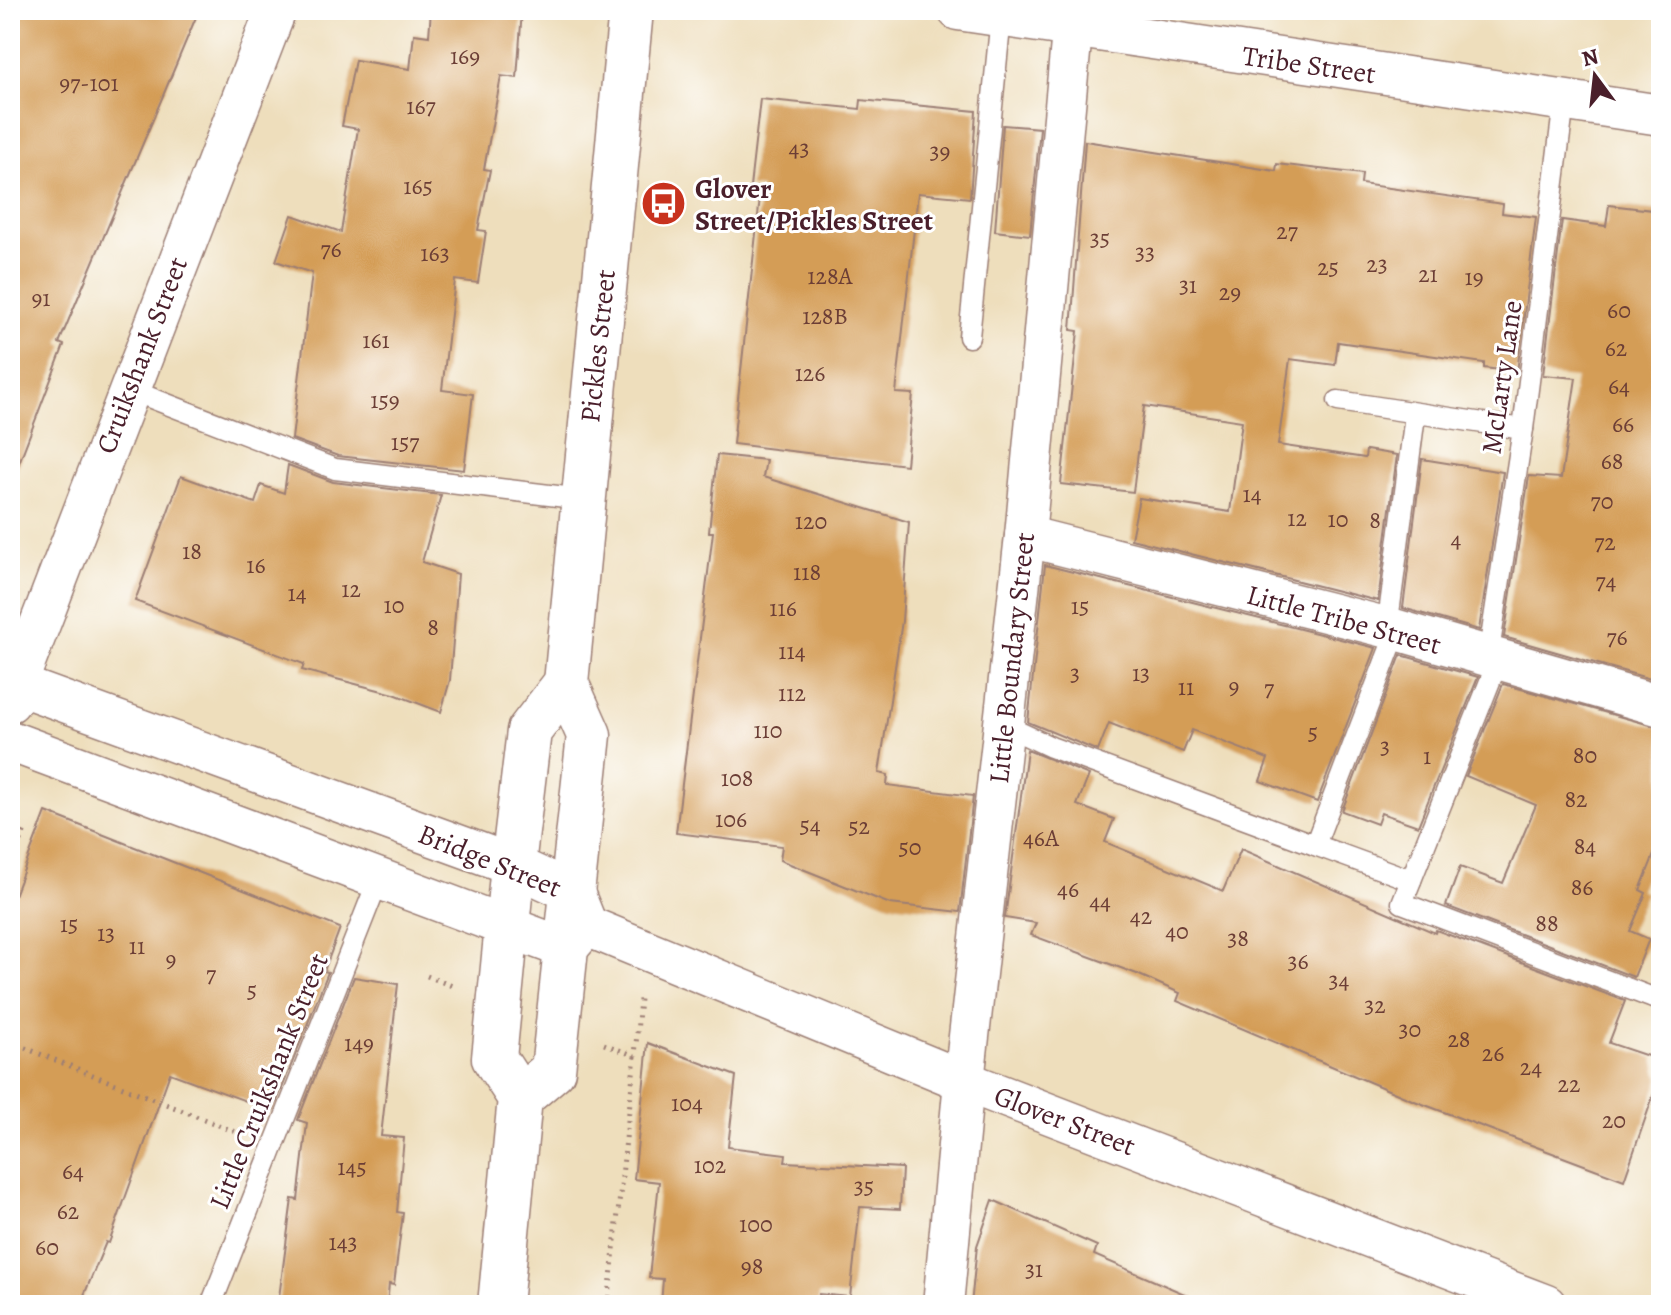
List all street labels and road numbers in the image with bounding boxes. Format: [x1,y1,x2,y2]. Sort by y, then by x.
street label: Tribe Street [1240,37,1378,93]
street label: Cruikshank Street [87,252,197,459]
street label: Pickles Street [571,268,625,425]
street label: McLarty Lane [1472,298,1532,456]
street label: Little Boundary Street [980,531,1044,786]
street label: Little Tribe Street [1242,576,1445,664]
street label: Bridge Street [412,815,567,907]
street label: Little Cruikshank Street [200,948,338,1215]
street label: Glover Street [989,1077,1141,1165]

